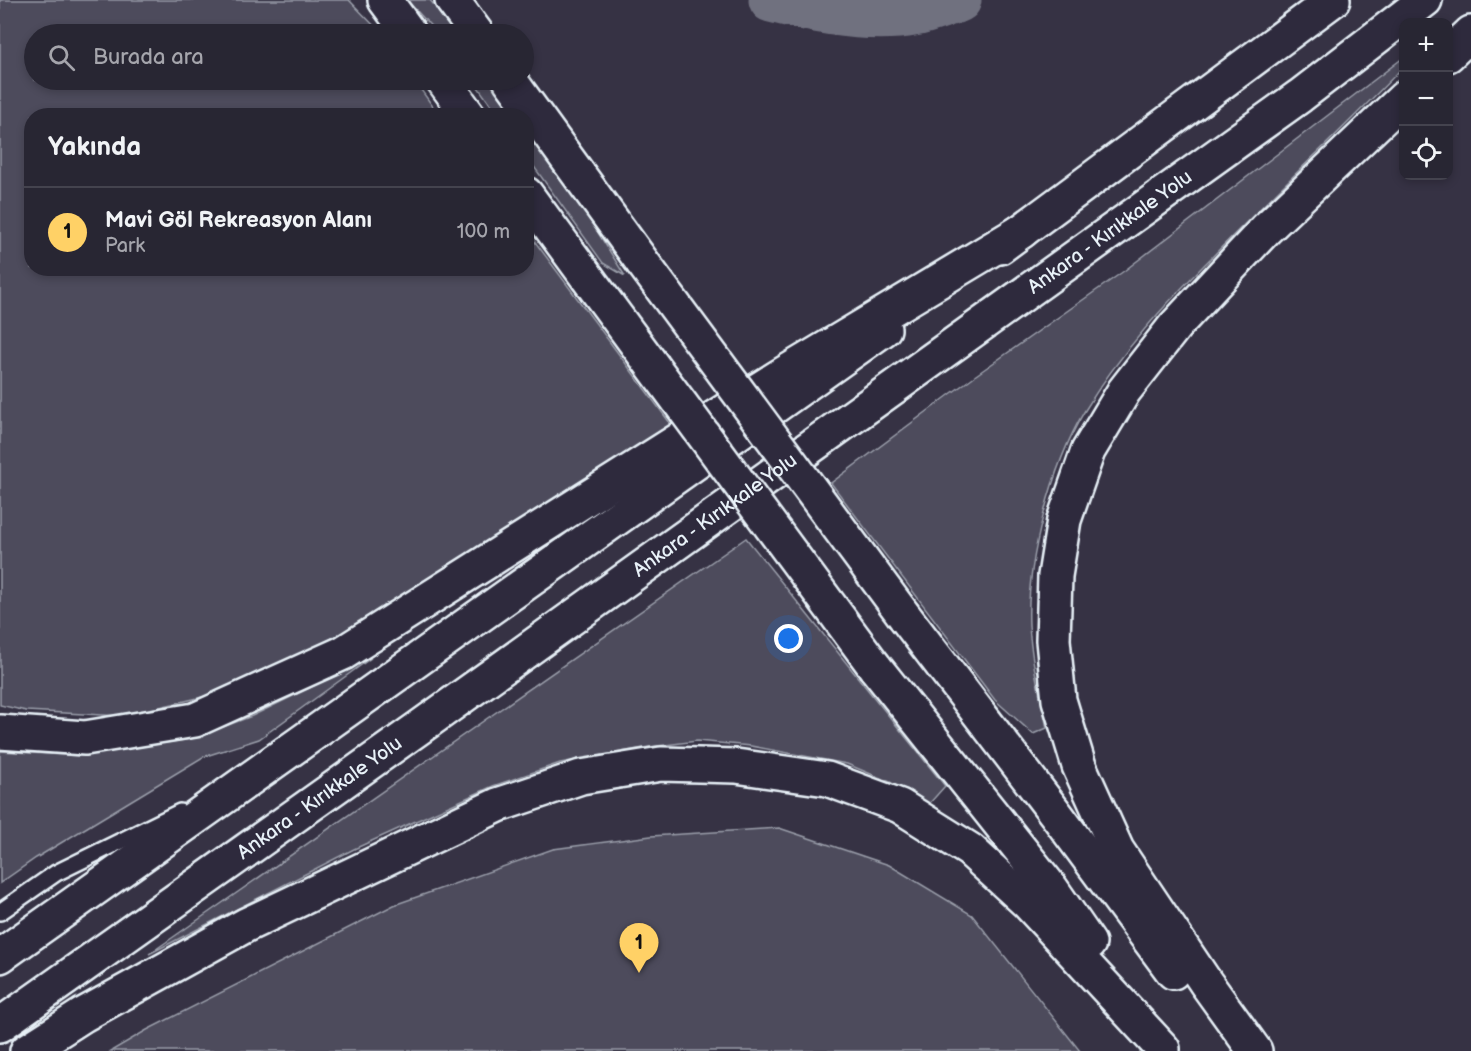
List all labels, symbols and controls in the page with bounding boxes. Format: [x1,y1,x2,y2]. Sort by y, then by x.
map controls [1399,18,1453,180]
button: + [1399,18,1453,72]
search box [24,24,534,90]
icon: search [45,41,78,74]
text: Burada ara [93,44,204,71]
button: − [1399,72,1453,126]
button: locate [1399,126,1453,180]
text: Yakında [48,132,141,163]
street label: Ankara - Kırıkkale Yolu [1023,165,1197,299]
text: Mavi Göl Rekreasyon Alanı [105,207,372,234]
text: 1 [63,220,72,244]
text: 100 m [457,220,510,244]
text: Park [105,234,145,258]
street label: Ankara - Kırıkkale Yolu [628,448,802,582]
your location [774,624,803,653]
street label: Ankara - Kırıkkale Yolu [233,732,407,865]
pin: 1 [620,924,658,973]

